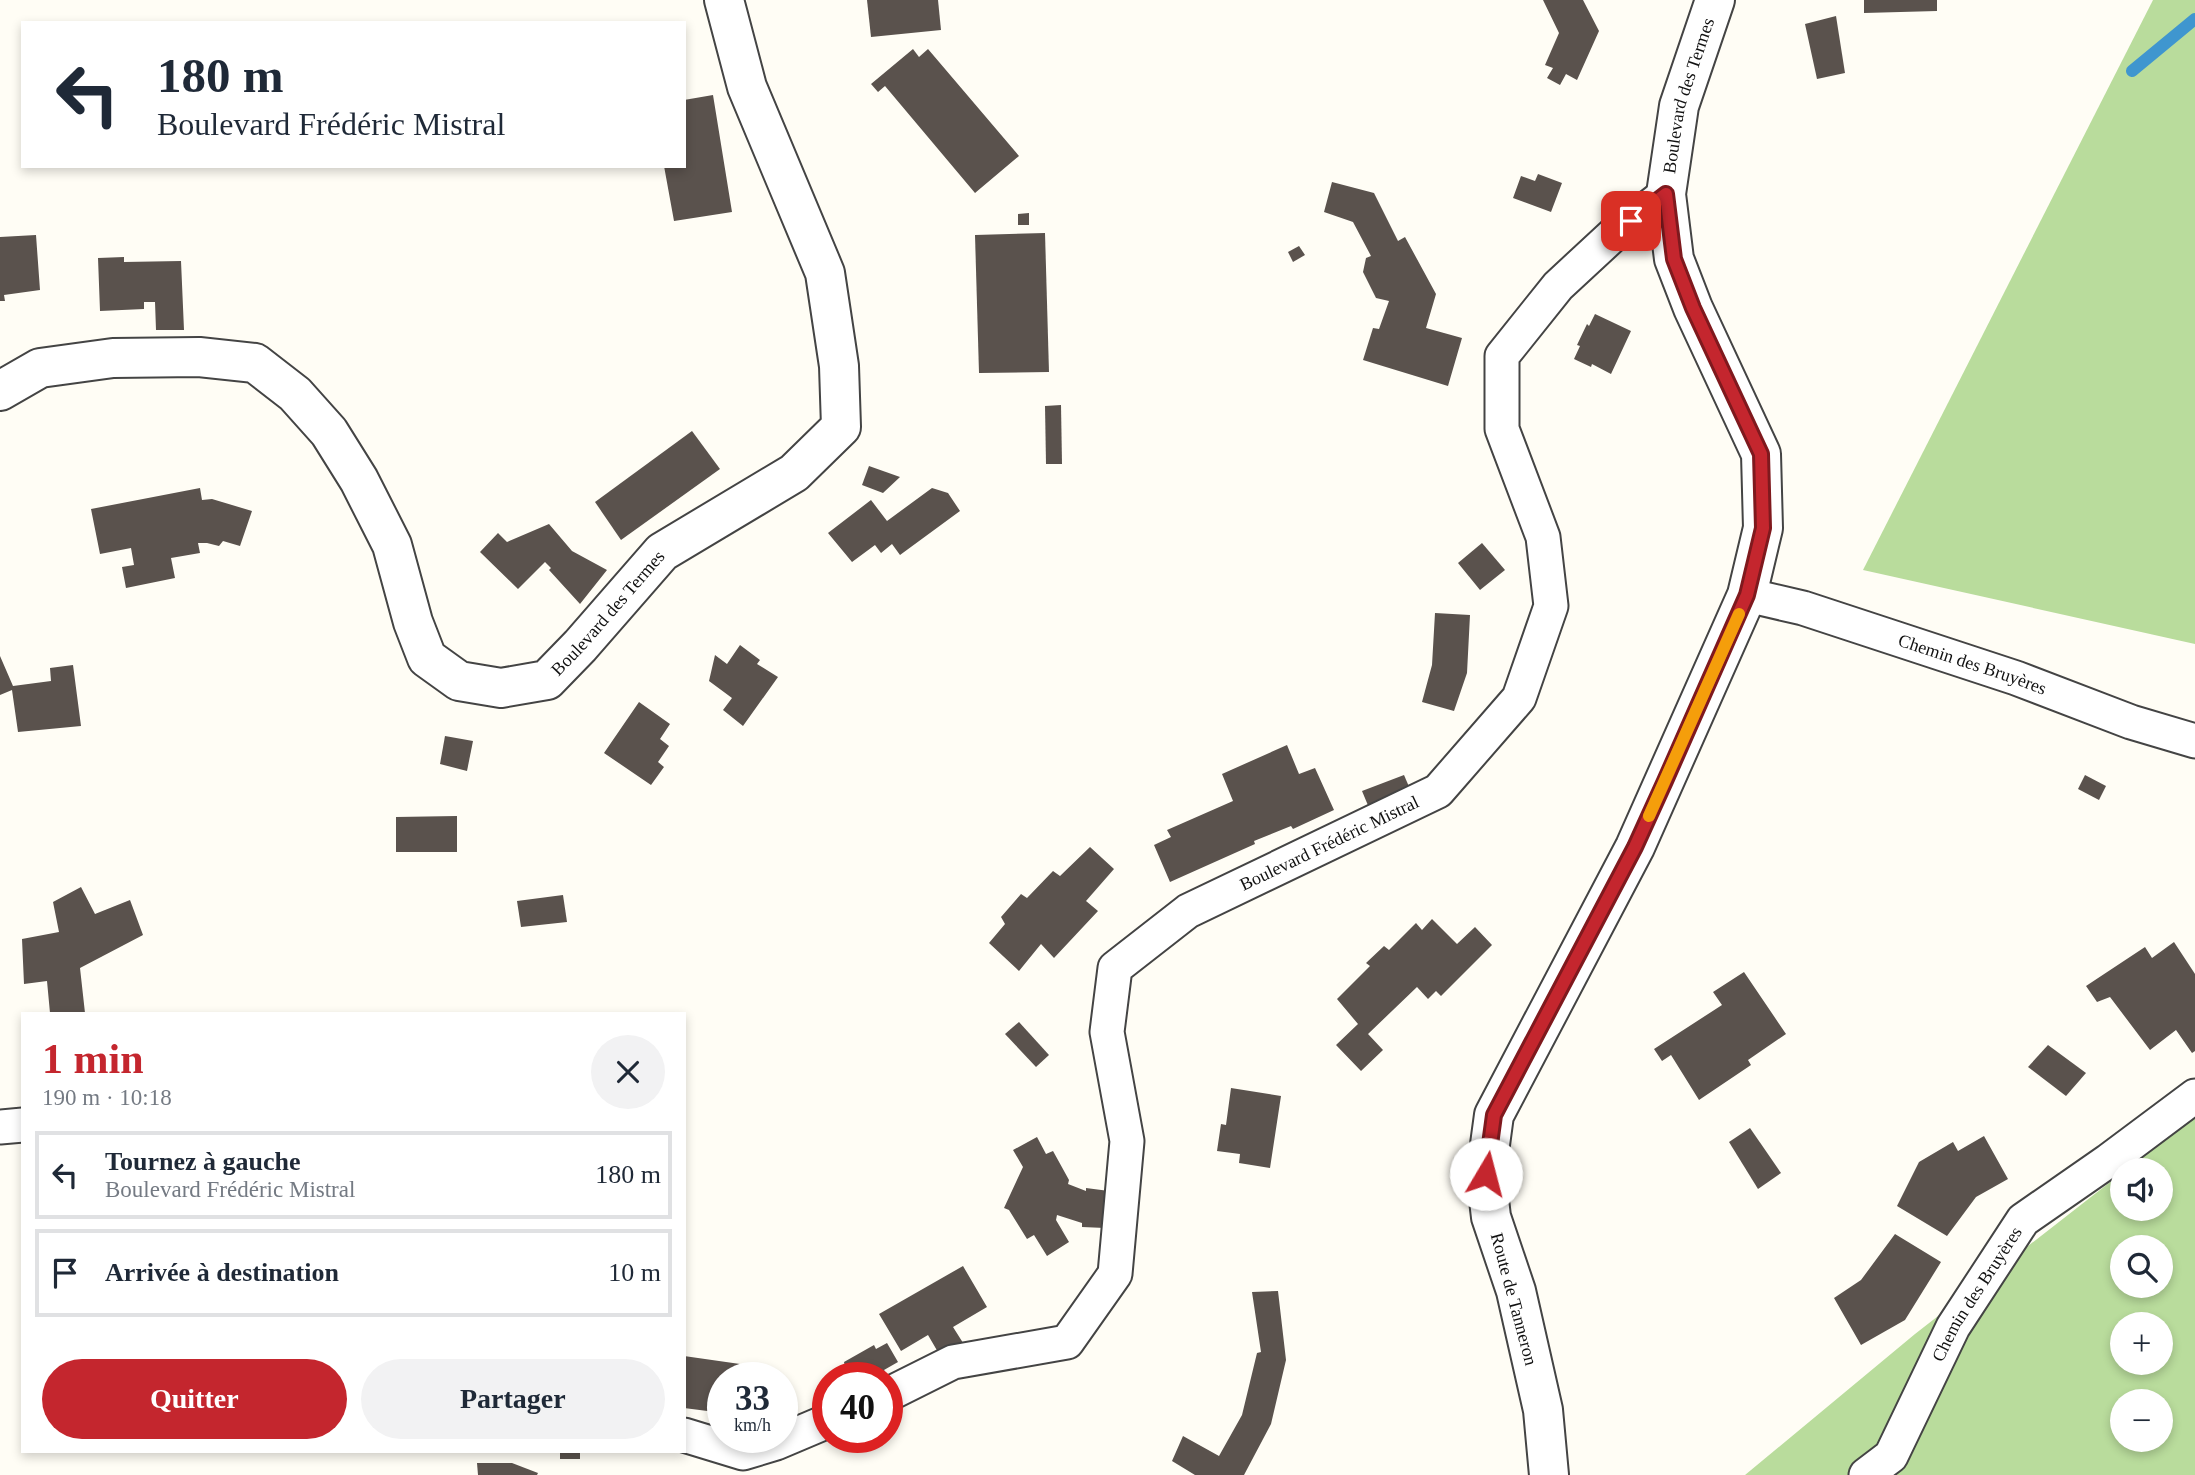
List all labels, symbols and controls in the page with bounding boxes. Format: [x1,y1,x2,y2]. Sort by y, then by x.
street label: Boulevard des Termes [1659,15,1718,175]
text: 180 m [157,48,284,103]
icon: left [42,49,133,140]
text: Boulevard Frédéric Mistral [157,106,505,142]
pin [1601,191,1661,251]
icon: arrive [1612,202,1650,240]
street label: Boulevard des Termes [547,546,669,680]
street label: Chemin des Bruyères [1896,630,2049,699]
street label: Boulevard Frédéric Mistral [1237,792,1422,895]
button: close [591,1035,665,1109]
text: 1 min [42,1036,144,1082]
text: 190 m · 10:18 [42,1085,172,1110]
position arrow [1449,1137,1523,1211]
text: Tournez à gauche [105,1147,301,1176]
icon: left [46,1156,84,1194]
map controls [2110,1158,2173,1452]
button: sound [2110,1158,2173,1221]
text: 180 m [595,1160,661,1189]
text: Boulevard Frédéric Mistral [105,1177,355,1202]
street label: Chemin des Bruyères [1928,1223,2026,1365]
street label: Route de Tanneron [1487,1231,1541,1367]
button: search [2110,1235,2173,1298]
icon: arrive [46,1254,84,1292]
text: Arrivée à destination [105,1258,339,1287]
text: 10 m [608,1258,661,1287]
button: + [2110,1312,2173,1375]
button: Quitter [42,1359,347,1439]
button: Partager [361,1359,665,1439]
speed limit sign: 40 [812,1362,903,1453]
text: 33 [735,1379,770,1418]
button: − [2110,1389,2173,1452]
text: km/h [734,1415,771,1435]

